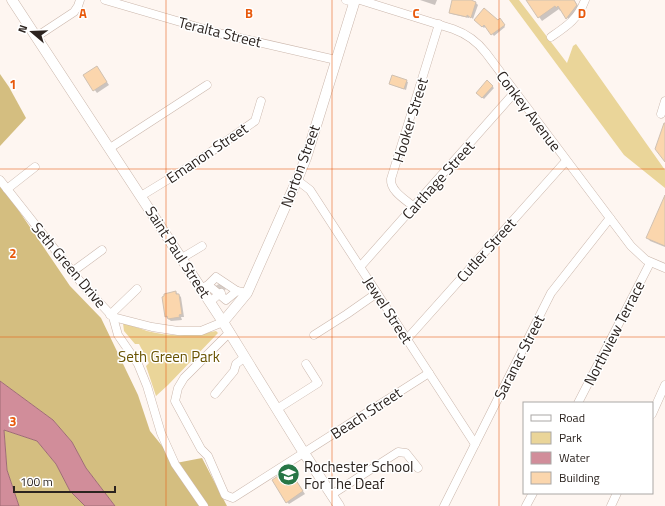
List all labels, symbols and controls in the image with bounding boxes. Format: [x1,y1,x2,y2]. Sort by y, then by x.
text: A [79,3,87,23]
text: B [245,3,253,23]
text: C [412,3,420,23]
text: D [578,3,586,23]
street label: Teralta Street [176,11,265,54]
north arrow [12,12,52,52]
text: N [14,23,31,35]
street label: Conkey Avenue [491,66,567,156]
text: 1 [9,74,17,94]
street label: Hooker Street [386,74,434,165]
street label: Emanon Street [161,117,253,189]
street label: Norton Street [274,121,326,211]
street label: Carthage Street [396,135,480,224]
street label: Saint Paul Street [140,202,217,303]
street label: Cutler Street [451,212,522,287]
street label: Seth Green Drive [26,217,112,313]
text: 2 [9,243,17,263]
street label: Jewel Street [358,272,419,349]
street label: Northview Terrace [578,276,650,390]
street label: Saranac Street [488,310,551,403]
park label: Seth Green Park [118,345,220,368]
street label: Beach Street [326,381,407,445]
legend [523,402,653,494]
text: Road [559,408,585,427]
text: 3 [9,411,17,431]
text: Park [559,428,582,447]
text: Water [559,448,590,467]
place label: Rochester School For The Deaf [304,455,414,495]
school or university icon: Rochester School For The Deaf [276,462,302,488]
scale bar [14,468,115,494]
text: Building [559,468,600,487]
text: 100 m [20,472,53,491]

